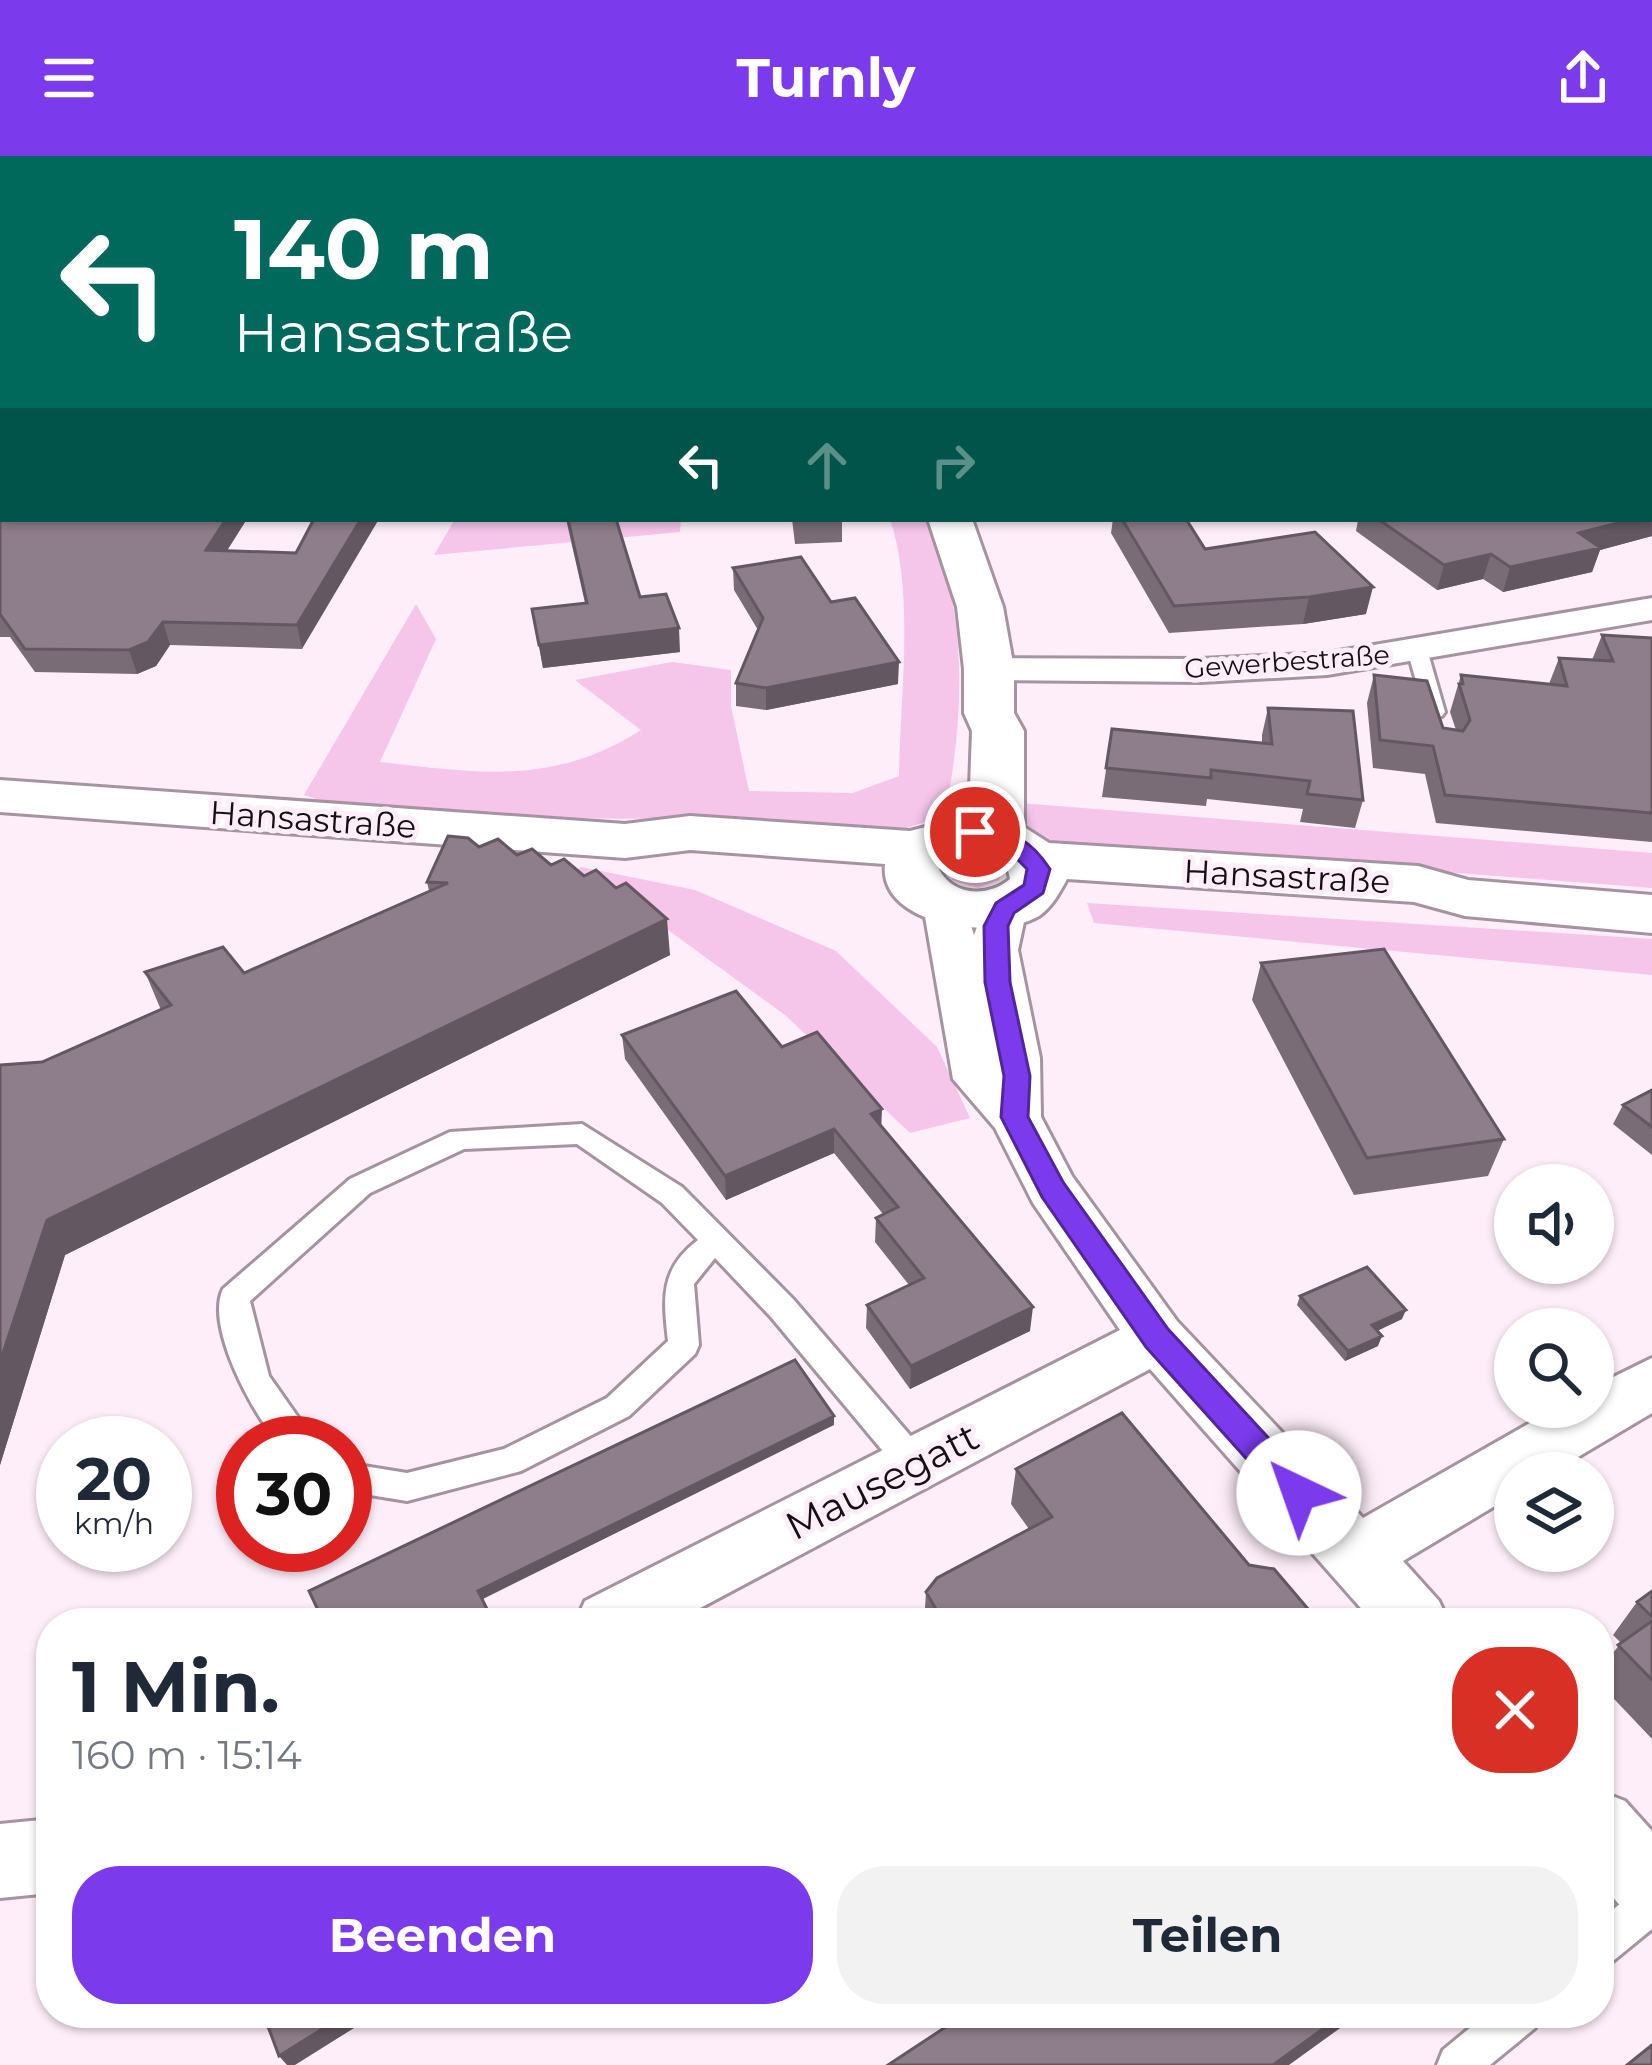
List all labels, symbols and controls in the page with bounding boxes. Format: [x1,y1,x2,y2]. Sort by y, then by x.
icon: menu [36,45,102,111]
text: Turnly [737,45,915,111]
icon: share [1550,45,1616,111]
text: 140 m [234,198,494,300]
icon: left [36,204,192,360]
text: Hansastraße [234,300,573,366]
icon: left [668,432,734,498]
icon: ahead [794,432,860,498]
icon: right [920,432,986,498]
street label: Gewerbestraße [1183,638,1391,685]
pin [924,781,1026,883]
street label: Hansastraße [208,792,418,846]
icon: arrive [942,799,1008,865]
street label: Hansastraße [1183,851,1391,901]
map controls [1494,1164,1614,1572]
button: sound [1494,1164,1614,1284]
button: search [1494,1308,1614,1428]
street label: Mausegatt [778,1412,986,1550]
speed limit sign: 30 [216,1416,372,1572]
position arrow [1236,1430,1362,1556]
text: 20 [76,1442,152,1515]
button: layers [1494,1452,1614,1572]
text: km/h [74,1505,154,1542]
text: 1 Min. [72,1642,280,1730]
button: close [1452,1647,1578,1773]
text: 160 m · 15:14 [72,1731,302,1779]
button: Beenden [72,1866,813,2004]
button: Teilen [837,1866,1578,2004]

